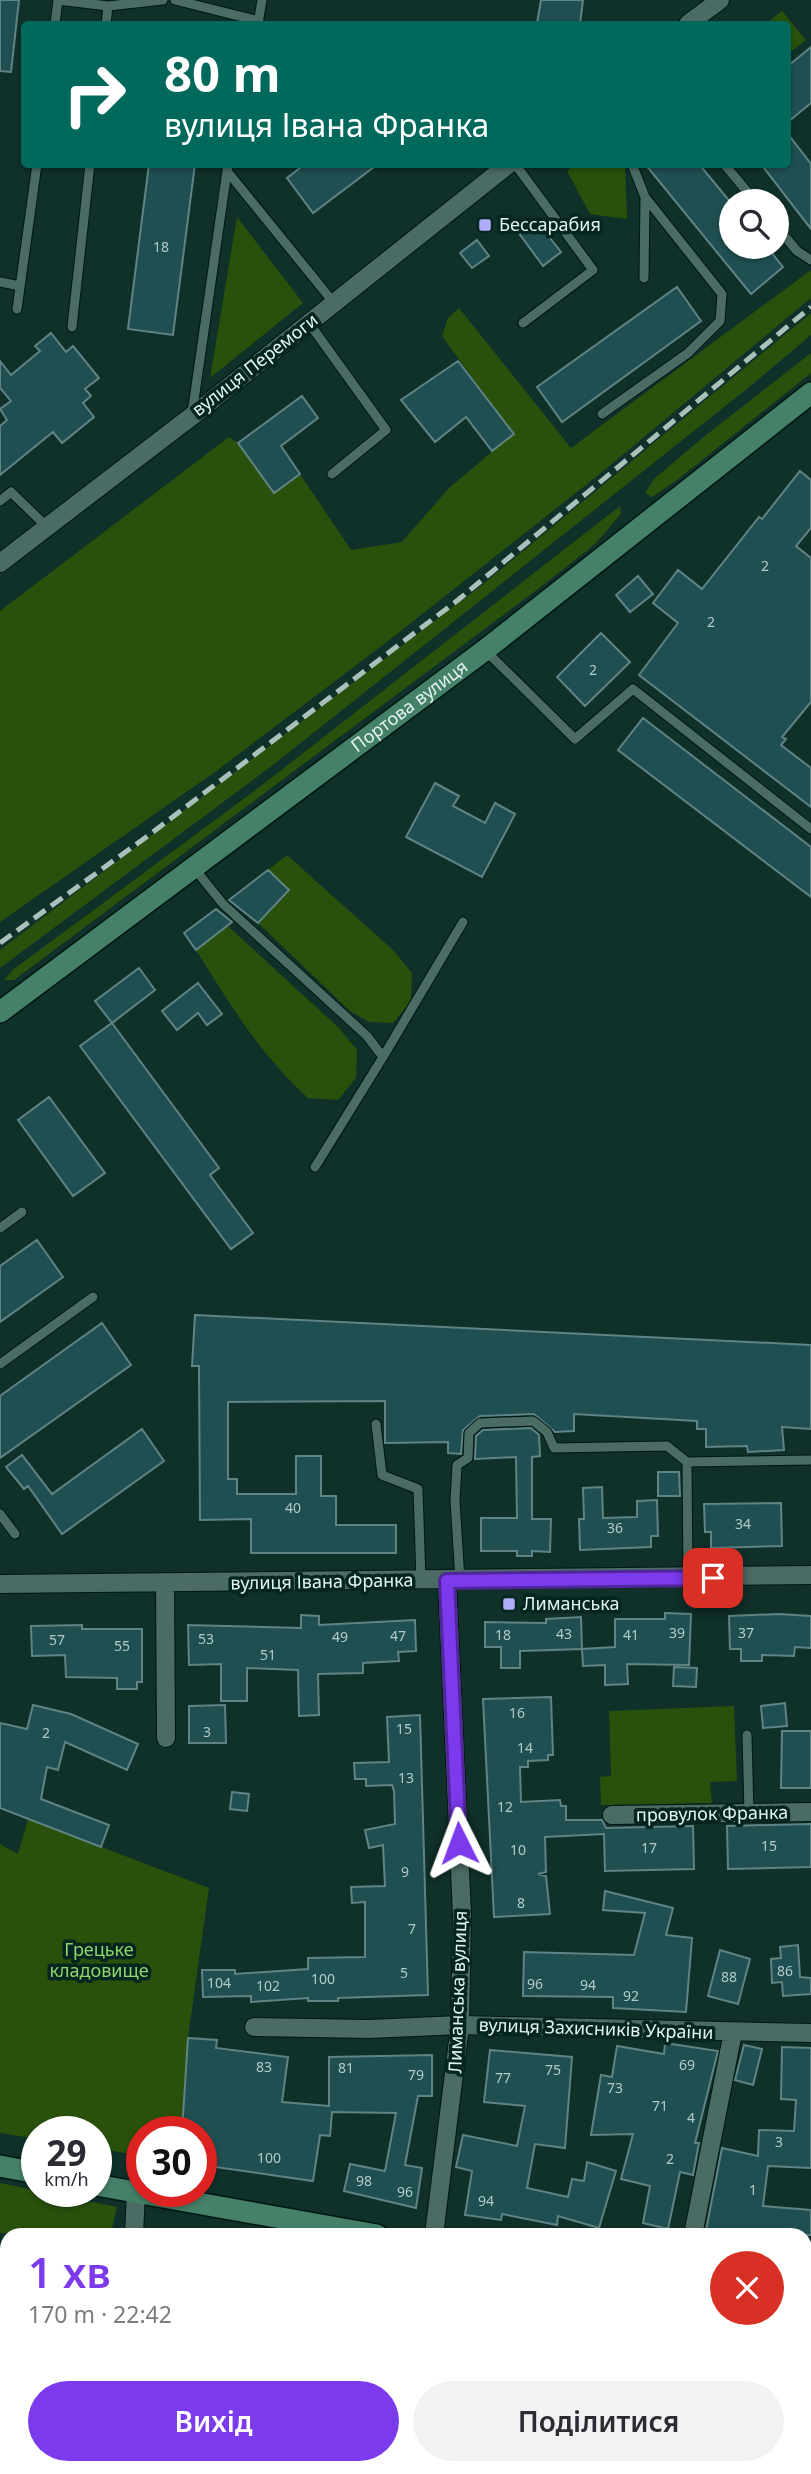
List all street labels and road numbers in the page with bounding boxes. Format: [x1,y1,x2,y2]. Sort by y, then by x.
street label: вулиця Перемоги [186,307,322,421]
street label: Портова вулиця [346,654,472,757]
street label: вулиця Івана Франка [230,1567,414,1595]
street label: провулок Франка [636,1800,788,1826]
street label: Лиманська вулиця [442,1910,472,2074]
street label: вулиця Захисників України [478,2012,714,2044]

